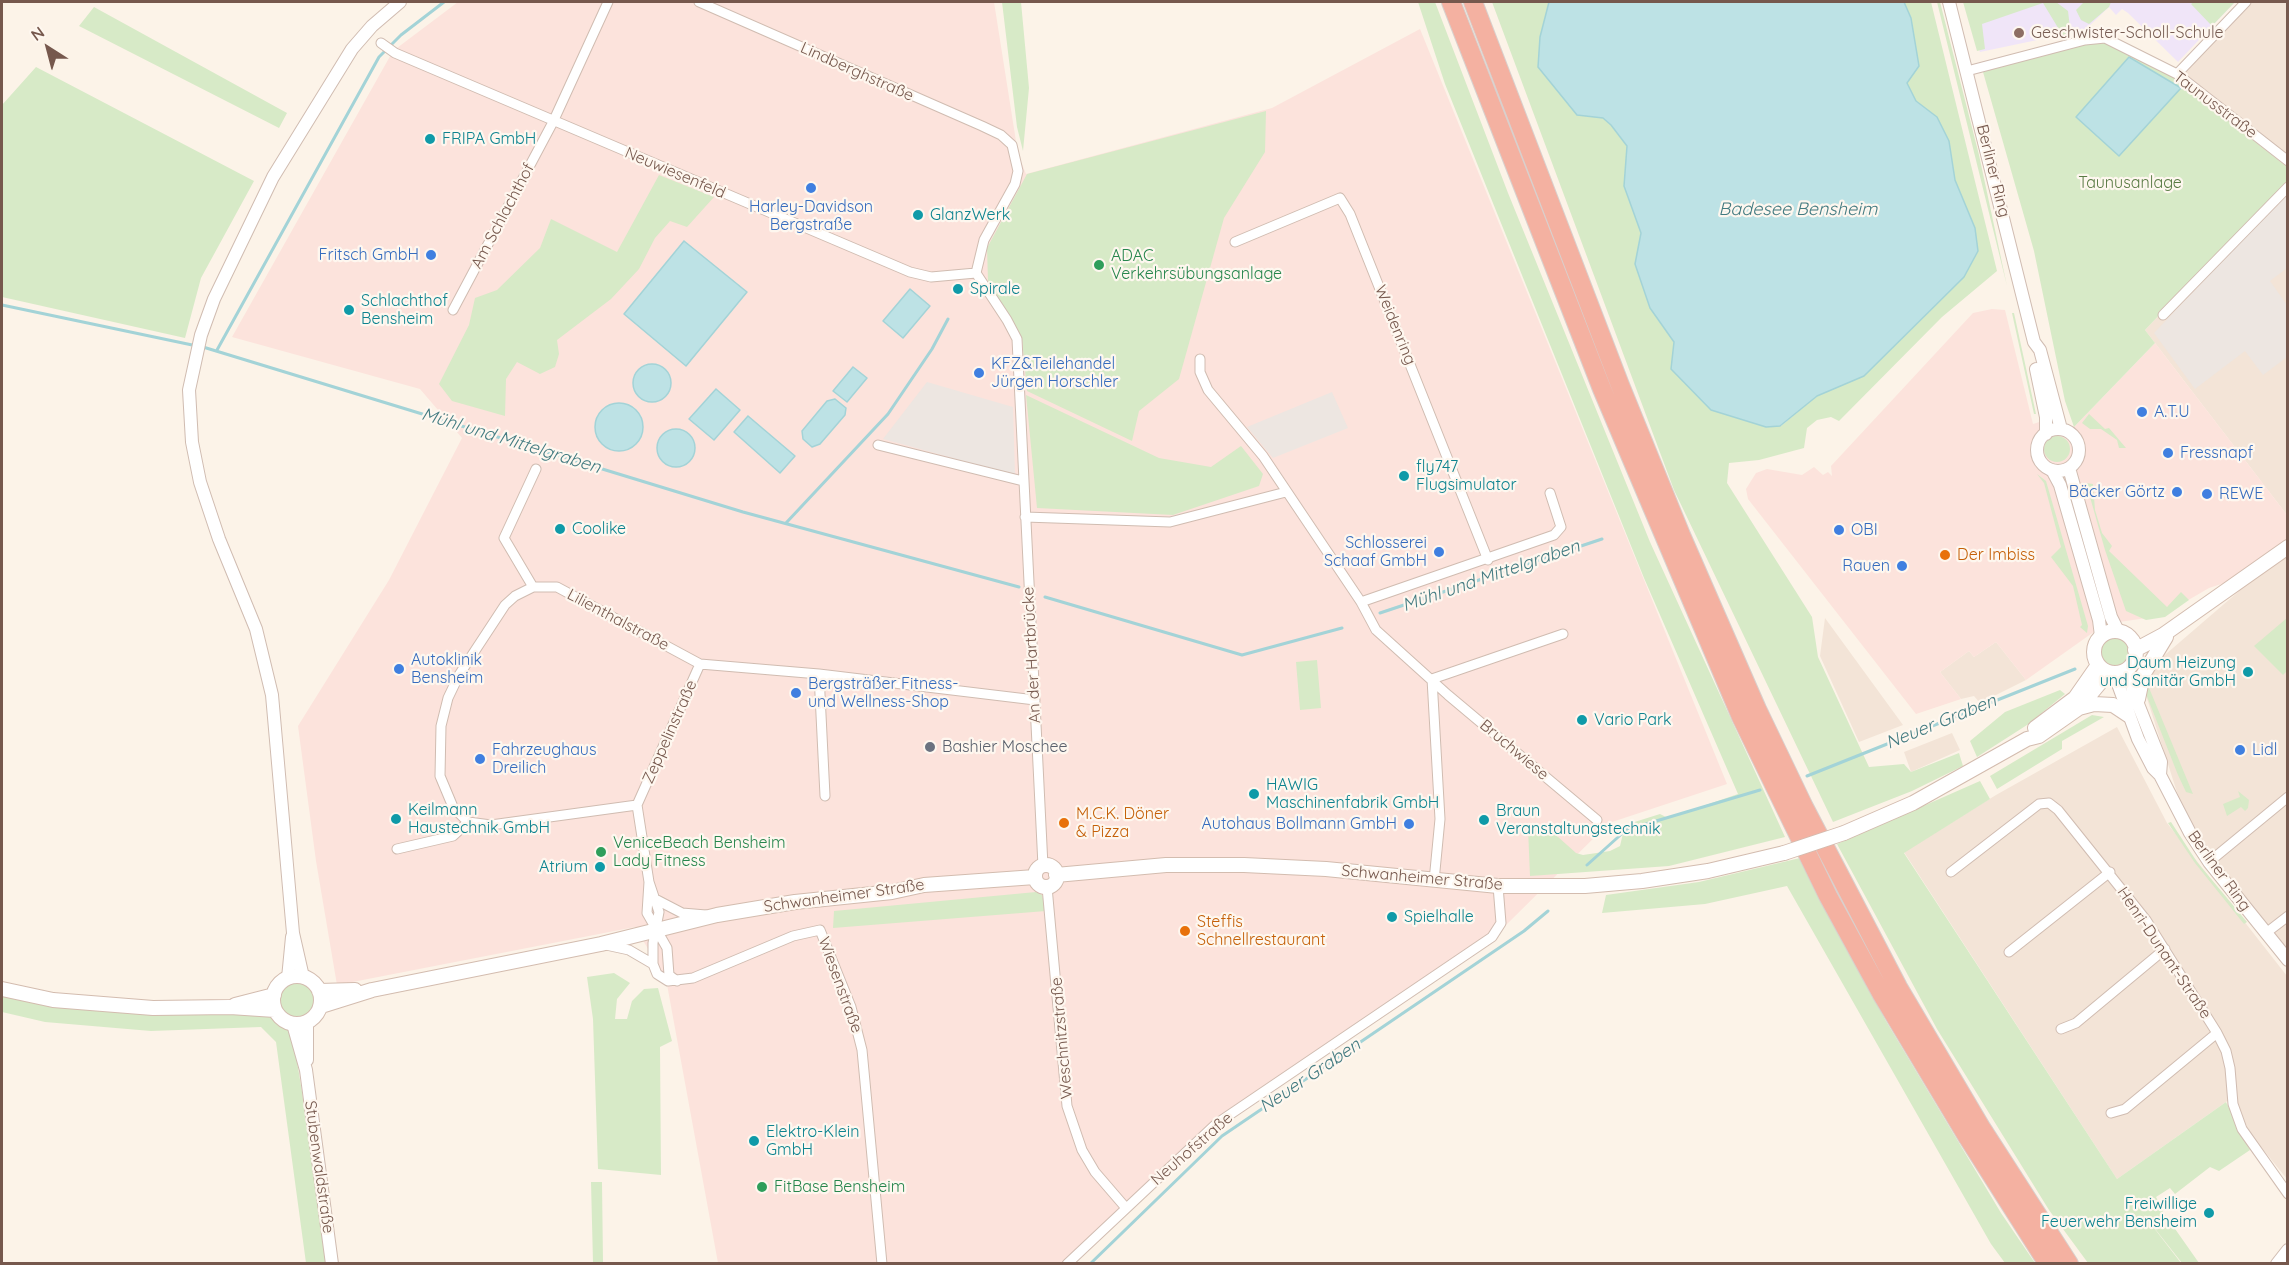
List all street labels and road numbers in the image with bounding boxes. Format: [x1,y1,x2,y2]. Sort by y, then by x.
street label: Lindberghstraße [797,38,917,106]
street label: Taunusstraße [2169,67,2261,143]
street label: Berliner Ring [1972,123,2014,219]
street label: Neuwiesenfeld [622,143,728,203]
street label: Am Schlachthof [467,160,539,272]
street label: Weidenring [1370,282,1420,368]
street label: Lilienthalstraße [564,585,672,655]
street label: An der Hartbrücke [1019,586,1045,724]
street label: Zeppelinstraße [639,677,701,787]
street label: Bruchwiese [1476,716,1552,784]
street label: Berliner Ring [2183,827,2255,915]
street label: Schwanheimer Straße [1341,861,1503,895]
street label: Schwanheimer Straße [762,875,926,917]
street label: Henri-Dunant-Straße [2113,883,2215,1023]
street label: Wiesenstraße [814,934,866,1036]
street label: Weschnitzstraße [1047,976,1077,1100]
street label: Stubenwaldstraße [300,1099,338,1235]
street label: Neuhofstraße [1147,1108,1237,1190]

